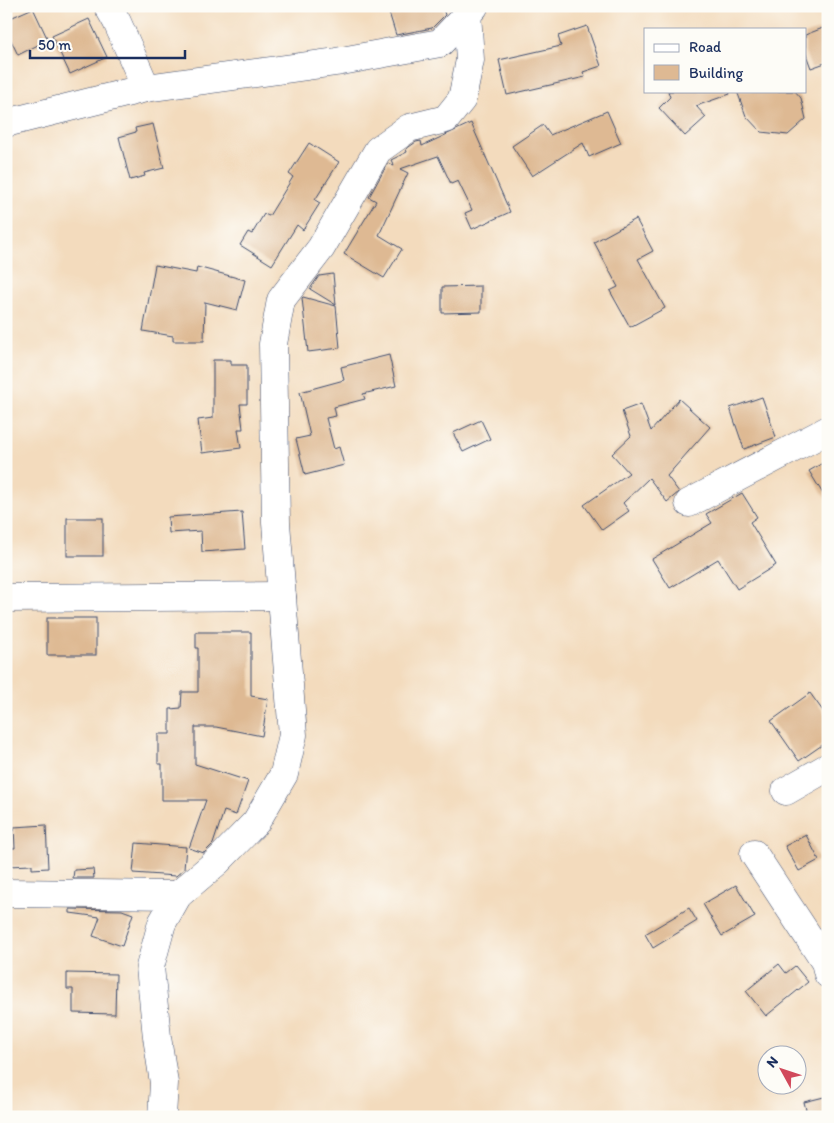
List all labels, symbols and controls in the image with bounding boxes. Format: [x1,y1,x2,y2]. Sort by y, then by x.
scale bar [30,28,185,60]
legend [644,28,806,92]
text: 50 m [38,36,71,54]
text: Road [689,38,722,56]
text: Building [689,64,743,82]
north arrow [756,1046,806,1096]
text: N [763,1053,782,1071]

